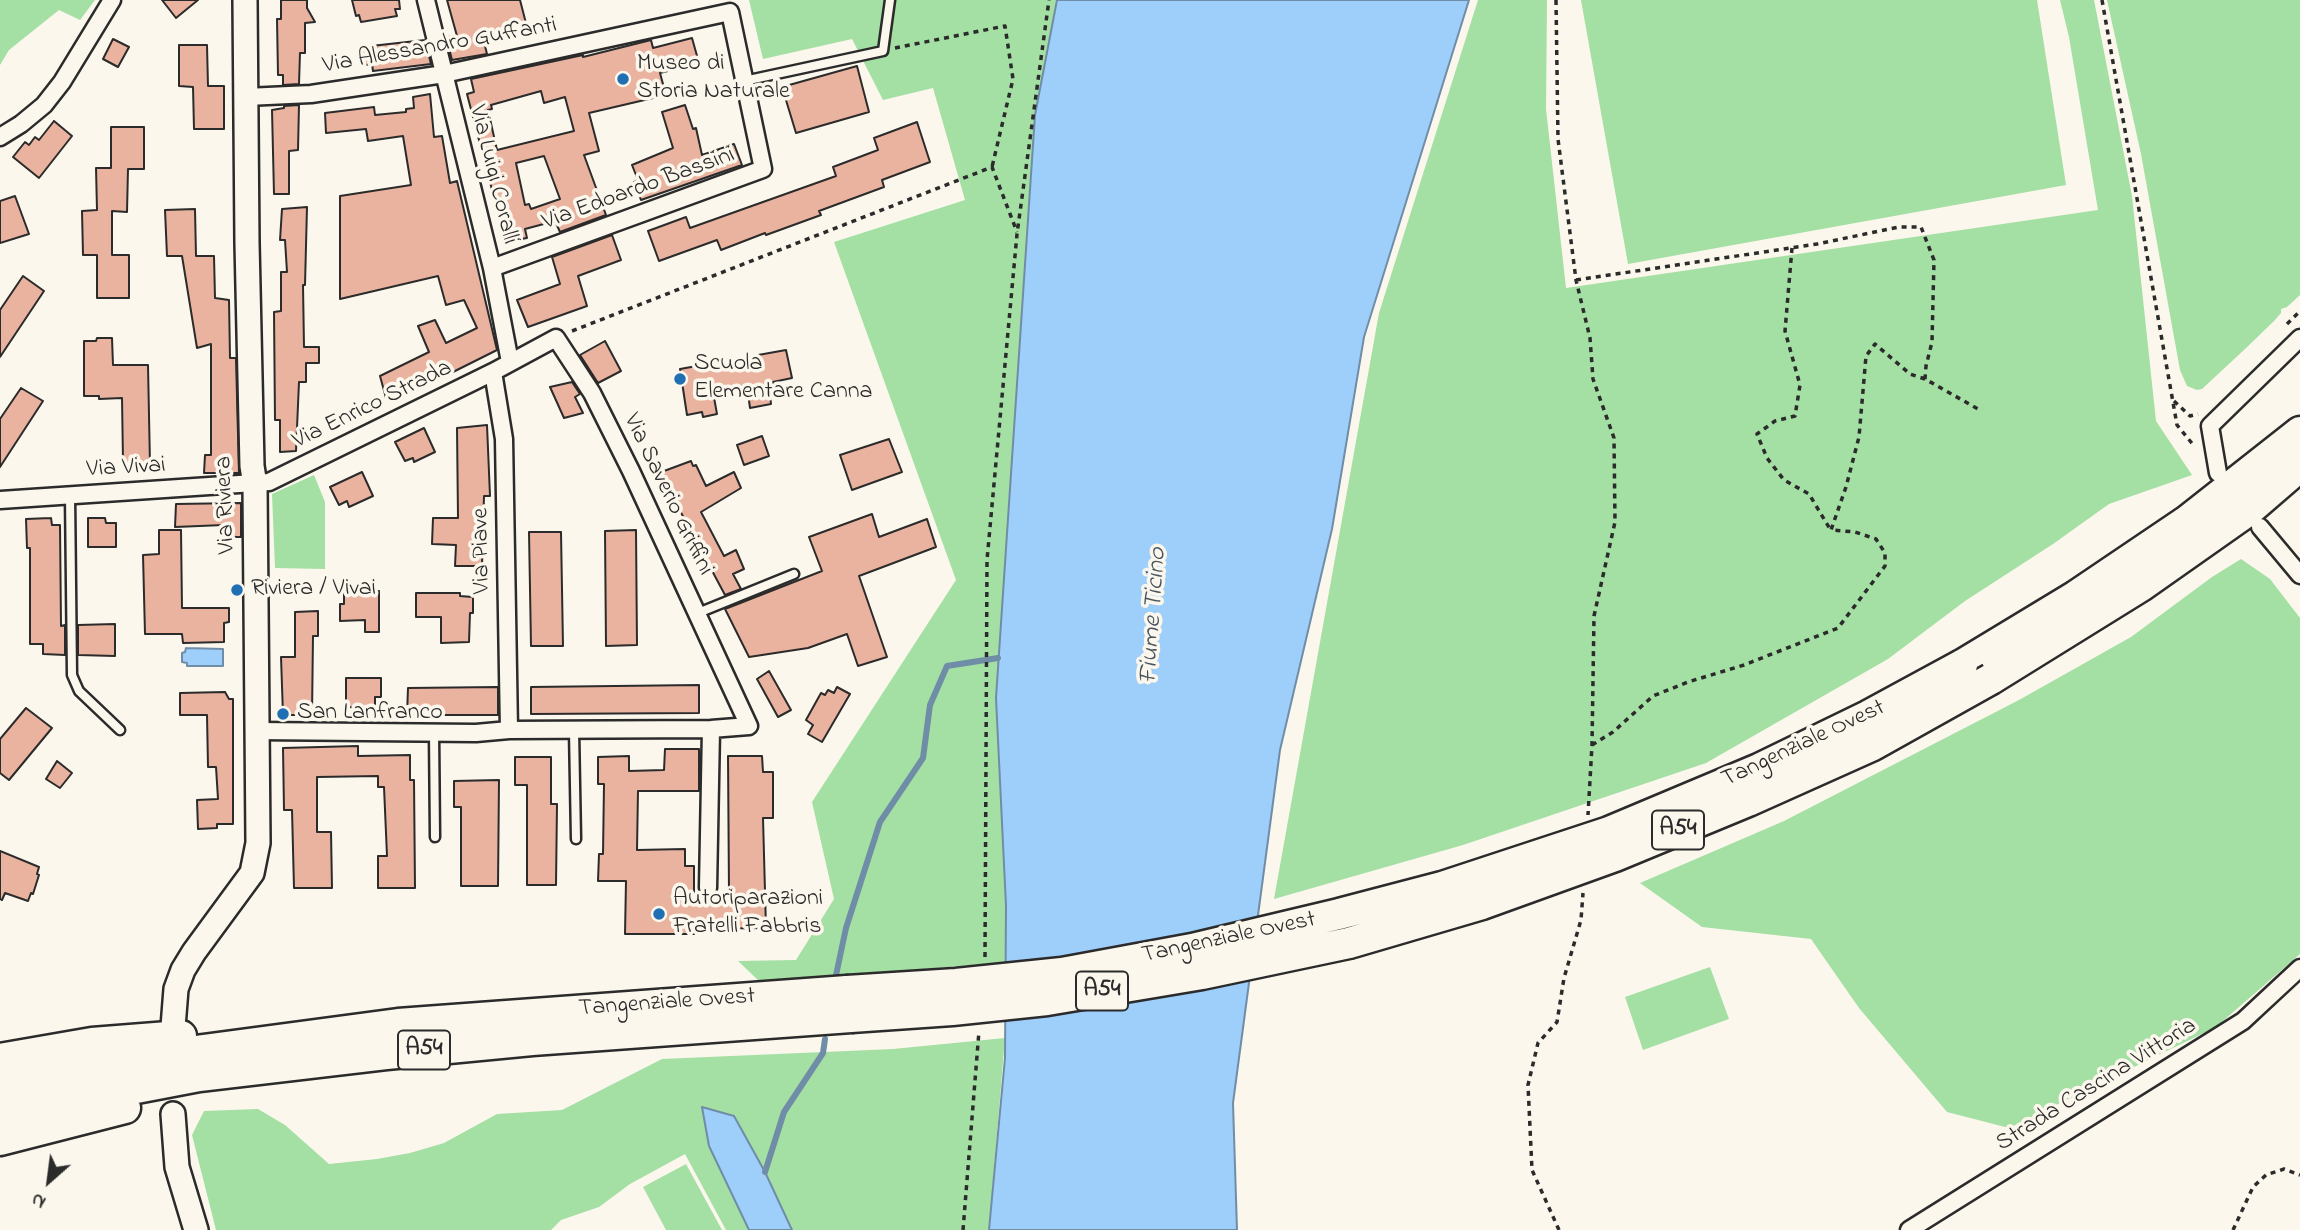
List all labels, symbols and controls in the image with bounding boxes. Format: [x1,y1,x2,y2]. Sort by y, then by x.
street label: Via Alessandro Guffanti [321,12,559,82]
place label: Museo di Storia Naturale [637,51,790,107]
marker: Museo di Storia Naturale [615,71,631,87]
street label: Via Luigi Coralli [461,103,523,247]
street label: Via Edoardo Bassini [539,142,739,238]
place label: Scuola Elementare Canna [694,351,873,407]
street label: Via Enrico Strada [289,355,457,457]
marker: Scuola Elementare Canna [672,371,688,387]
street label: Via Saverio Griffini [615,409,719,581]
street label: Via Vivai [86,453,166,485]
street label: Via Riviera [211,455,243,555]
street label: Via Piave [468,508,498,594]
water label: Fiume Ticino [1135,547,1175,685]
place label: Riviera / Vivai [251,576,376,604]
marker: Riviera / Vivai [229,582,245,598]
street label: Tangenziale Ovest [1718,695,1890,795]
place label: San Lanfranco [297,700,443,728]
marker: San Lanfranco [275,706,291,722]
road number: A54 [1652,810,1704,850]
place label: Autoriparazioni Fratelli Fabbris [673,886,823,942]
marker: Autoriparazioni Fratelli Fabbris [651,906,667,922]
street label: Tangenziale Ovest [1140,907,1318,971]
road number: A54 [1076,972,1128,1010]
street label: Tangenziale Ovest [578,983,756,1025]
street label: Strada Cascina Vittoria [1992,1013,2202,1159]
road number: A54 [398,1030,450,1070]
north arrow [14,1146,84,1216]
text: N [27,1185,51,1215]

